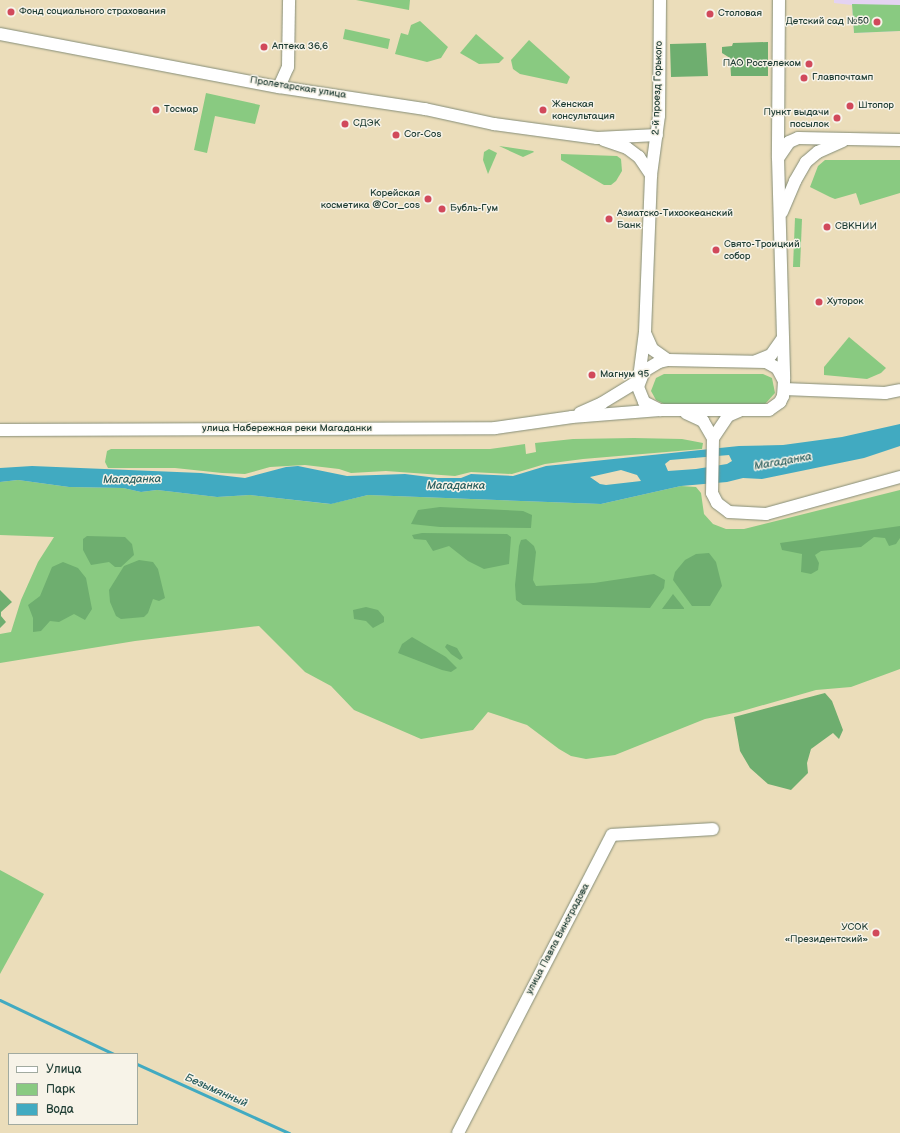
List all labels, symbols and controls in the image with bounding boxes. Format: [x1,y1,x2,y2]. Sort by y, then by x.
place label: Фонд социального страхования [19,6,166,18]
marker: Фонд социального страхования [6,7,16,17]
place label: Столовая [718,8,762,20]
marker: Столовая [705,9,715,19]
place label: Детский сад №50 [786,16,869,28]
marker: Детский сад №50 [872,17,882,27]
place label: Аптека 36,6 [272,41,328,53]
street label: 2-й проезд Горького [650,41,666,135]
marker: Аптека 36,6 [259,42,269,52]
place label: ПАО Ростелеком [723,58,801,70]
marker: ПАО Ростелеком [804,59,814,69]
place label: Главпочтамп [812,72,873,84]
marker: Главпочтамп [799,73,809,83]
street label: Пролетарская улица [249,74,347,102]
place label: Женская консультация [552,98,615,122]
place label: Штопор [858,100,894,112]
marker: Штопор [845,101,855,111]
place label: Тосмар [164,104,198,116]
marker: Женская консультация [537,104,549,116]
marker: Тосмар [151,105,161,115]
place label: Пункт выдачи посылок [763,106,829,130]
marker: Пункт выдачи посылок [832,113,842,123]
place label: СДЭК [353,118,380,130]
marker: СДЭК [340,119,350,129]
place label: Cor-Cos [404,129,441,141]
marker: Cor-Cos [391,130,401,140]
place label: Корейская косметика @Cor_cos [321,187,420,210]
marker: Корейская косметика @Cor_cos [423,194,433,204]
place label: Бубль-Гум [450,203,498,215]
marker: Бубль-Гум [437,204,447,214]
place label: Азиатско-Тихоокеанский Банк [617,207,733,230]
marker: Азиатско-Тихоокеанский Банк [604,214,614,224]
place label: СВКНИИ [835,221,877,233]
marker: СВКНИИ [822,222,832,232]
place label: Свято-Троицкий собор [724,238,800,262]
marker: Свято-Троицкий собор [711,245,721,255]
place label: Хуторок [827,296,864,308]
marker: Хуторок [814,297,824,307]
place label: Магнум 95 [600,369,649,381]
marker: Магнум 95 [587,370,597,380]
street label: улица Набережная реки Магаданки [202,423,372,435]
water label: Магаданка [753,450,813,474]
water label: Магаданка [103,473,161,487]
water label: Магаданка [427,479,485,493]
street label: улица Павла Виноградова [524,881,592,997]
place label: УСОК «Президентский» [785,921,868,944]
marker: УСОК «Президентский» [871,928,881,938]
legend [8,1053,138,1125]
text: Улица [46,1062,82,1077]
water label: Безымянный [183,1071,249,1111]
text: Парк [46,1082,75,1097]
text: Вода [46,1102,74,1117]

